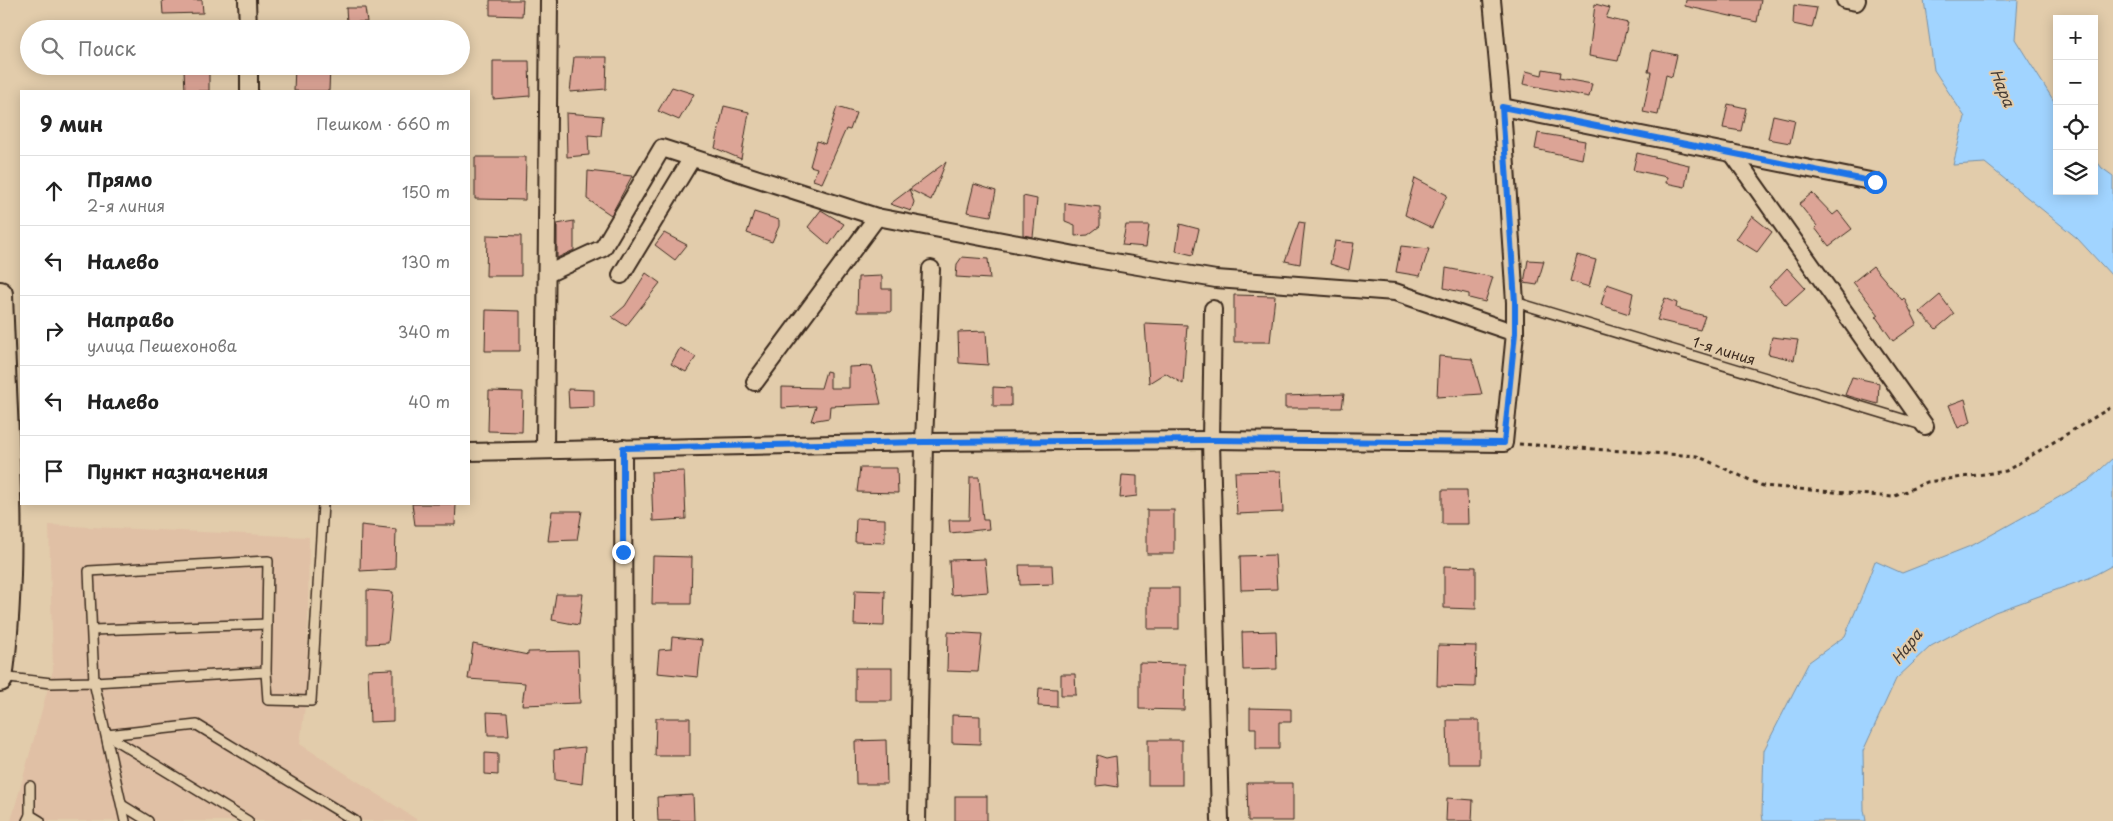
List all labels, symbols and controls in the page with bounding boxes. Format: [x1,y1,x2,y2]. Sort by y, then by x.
map controls [2053,15,2098,195]
button: + [2053,15,2098,60]
search box [20,20,470,75]
icon: search [38,34,66,62]
text: Поиск [78,34,136,62]
button: − [2053,60,2098,105]
water label: Нара [1985,65,2022,110]
button: locate [2053,105,2098,150]
text: 9 мин [40,107,103,139]
text: Пешком · 660 m [316,111,450,135]
button: layers [2053,150,2098,195]
text: Прямо [87,165,152,193]
route start [1864,171,1887,194]
icon: ahead [40,177,68,205]
text: 150 m [402,179,450,203]
text: 2-я линия [87,193,165,217]
icon: left [40,247,68,275]
text: Налево [87,247,159,275]
text: 130 m [402,249,450,273]
text: Направо [87,305,174,333]
icon: right [40,317,68,345]
text: 340 m [398,319,450,343]
street label: 1-я линия [1690,331,1758,370]
text: улица Пешехонова [87,333,237,357]
icon: left [40,387,68,415]
text: Налево [87,387,159,415]
text: 40 m [408,389,450,413]
icon: arrive [40,457,68,485]
text: Пункт назначения [87,457,268,485]
route end [612,541,635,564]
water label: Нара [1885,623,1927,669]

